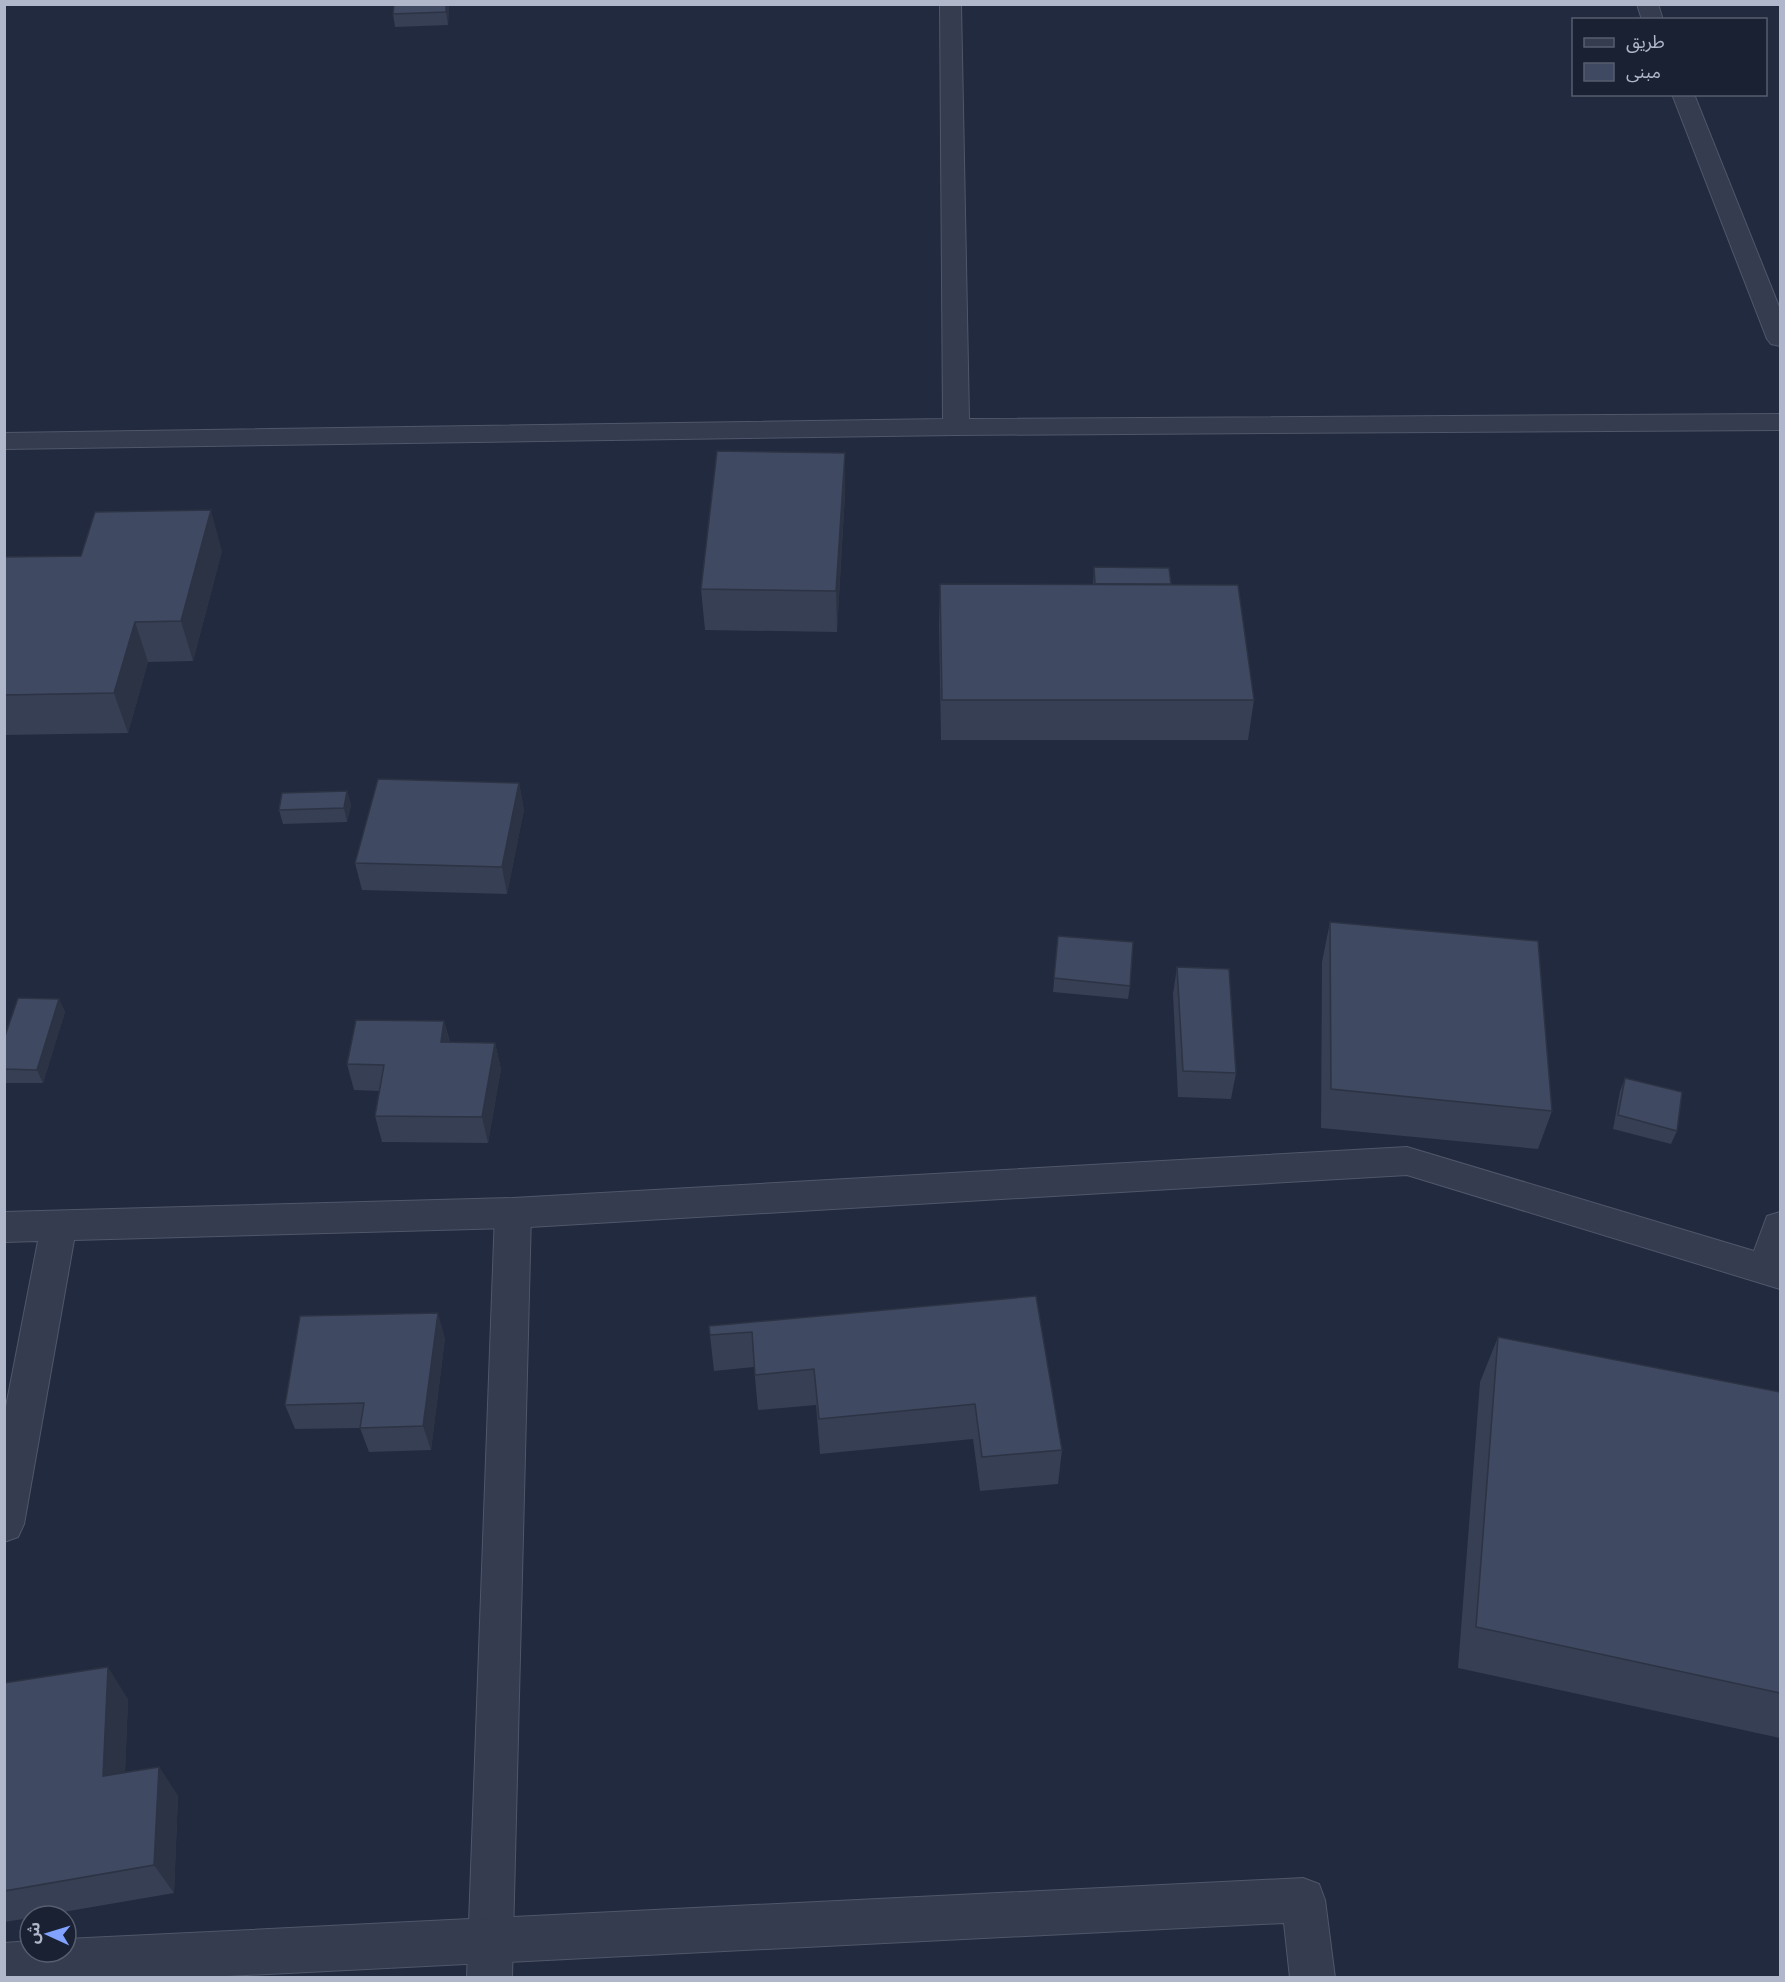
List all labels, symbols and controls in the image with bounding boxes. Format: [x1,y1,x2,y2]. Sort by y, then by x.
legend [1572,18,1767,96]
text: طريق [1626,31,1665,53]
text: مبنى [1626,61,1661,83]
north arrow [18,1904,78,1964]
text: ش [23,1921,44,1945]

